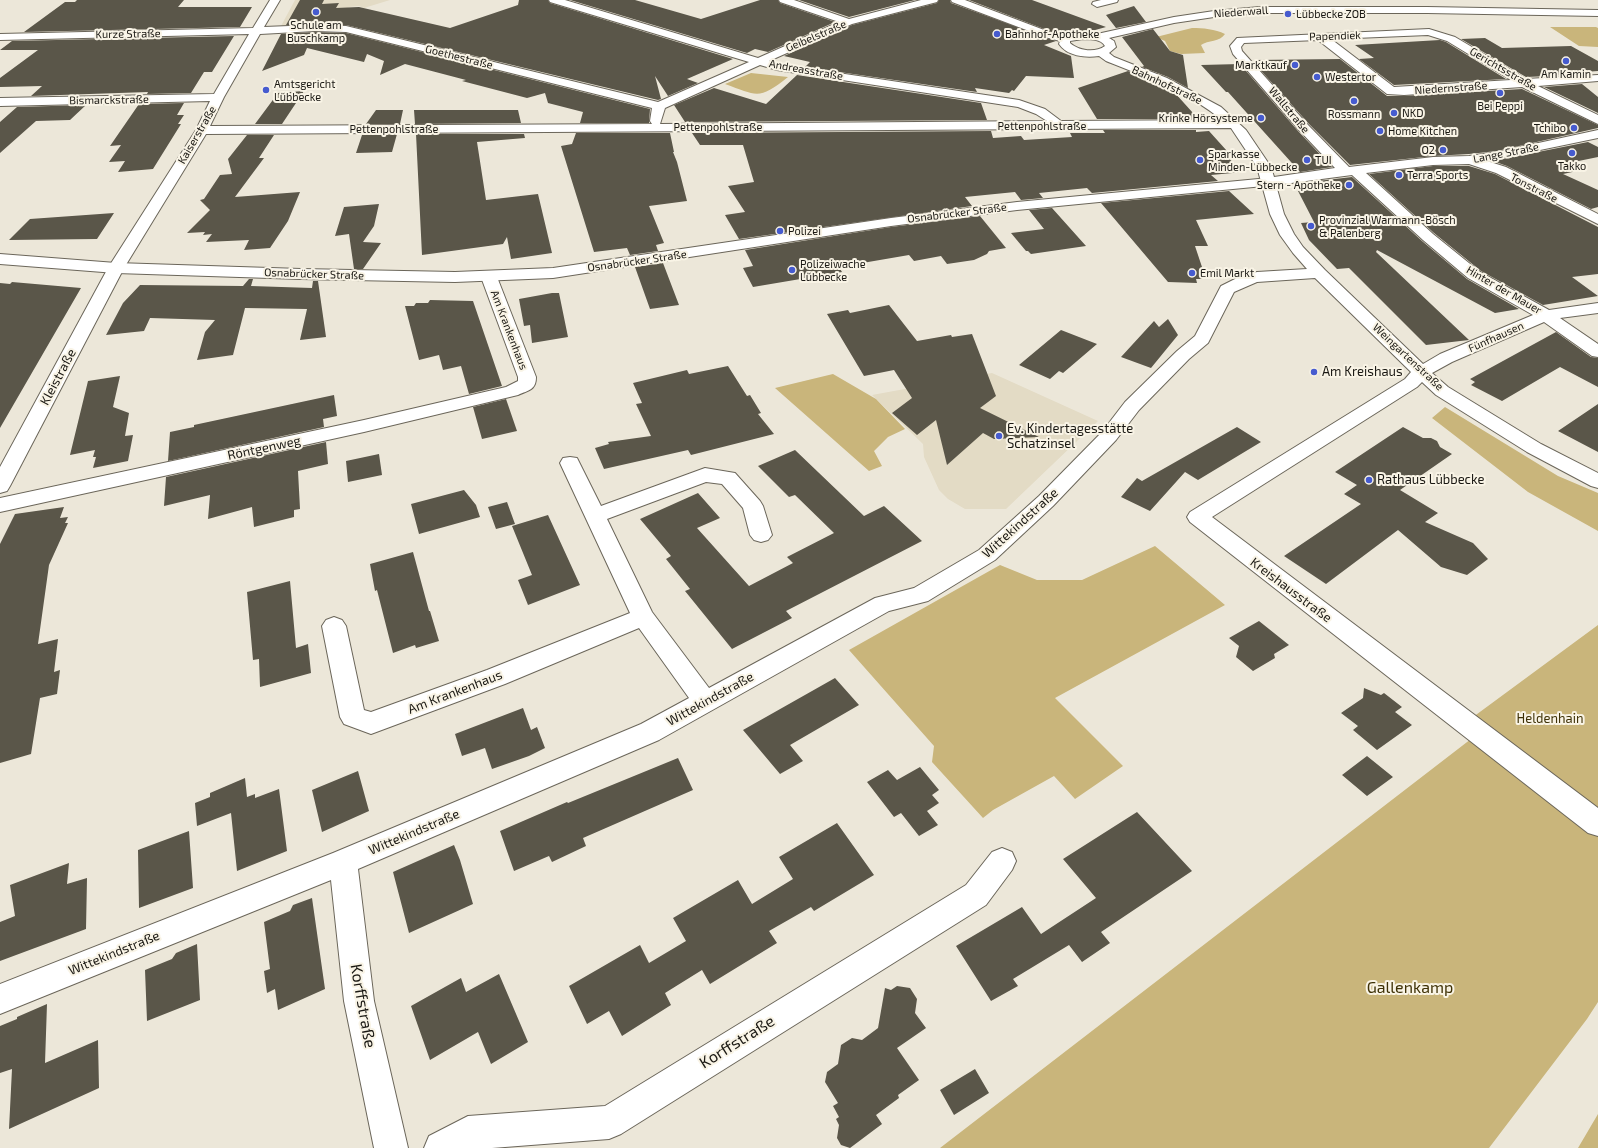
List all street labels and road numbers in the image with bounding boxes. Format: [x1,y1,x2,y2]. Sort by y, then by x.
street label: Niederwall [1213,4,1269,20]
street label: Geibelstraße [784,17,848,55]
street label: Kurze Straße [95,27,161,41]
street label: Papendiek [1309,29,1361,43]
street label: Goethestraße [424,42,494,72]
street label: Gerichtsstraße [1467,45,1539,93]
street label: Andreasstraße [768,57,844,83]
street label: Bahnhofstraße [1130,63,1204,107]
street label: Niedernstraße [1414,79,1488,97]
street label: Wallstraße [1266,84,1312,136]
street label: Bismarckstraße [69,93,149,107]
street label: Kaiserstraße [175,104,219,166]
street label: Pettenpohlstraße [998,119,1086,133]
street label: Pettenpohlstraße [674,120,762,134]
street label: Pettenpohlstraße [350,122,438,136]
street label: Lange Straße [1472,140,1540,166]
street label: Tonstraße [1508,170,1560,206]
street label: Osnabrücker Straße [907,200,1007,226]
street label: Osnabrücker Straße [587,248,687,274]
street label: Hinter der Mauer [1464,263,1544,317]
street label: Osnabrücker Straße [264,266,364,282]
street label: Am Krankenhaus [488,288,530,372]
street label: Fünfhausen [1466,319,1526,355]
street label: Weingartenstraße [1370,321,1446,393]
street label: Kleistraße [37,346,79,408]
street label: Röntgenweg [226,433,302,463]
street label: Wittekindstraße [979,485,1061,561]
street label: Kreishausstraße [1247,554,1335,626]
street label: Am Krankenhaus [406,667,504,717]
street label: Wittekindstraße [664,669,756,729]
street label: Wittekindstraße [366,806,462,858]
street label: Wittekindstraße [66,928,162,978]
street label: Korffstraße [346,963,380,1049]
street label: Korffstraße [696,1011,778,1073]

